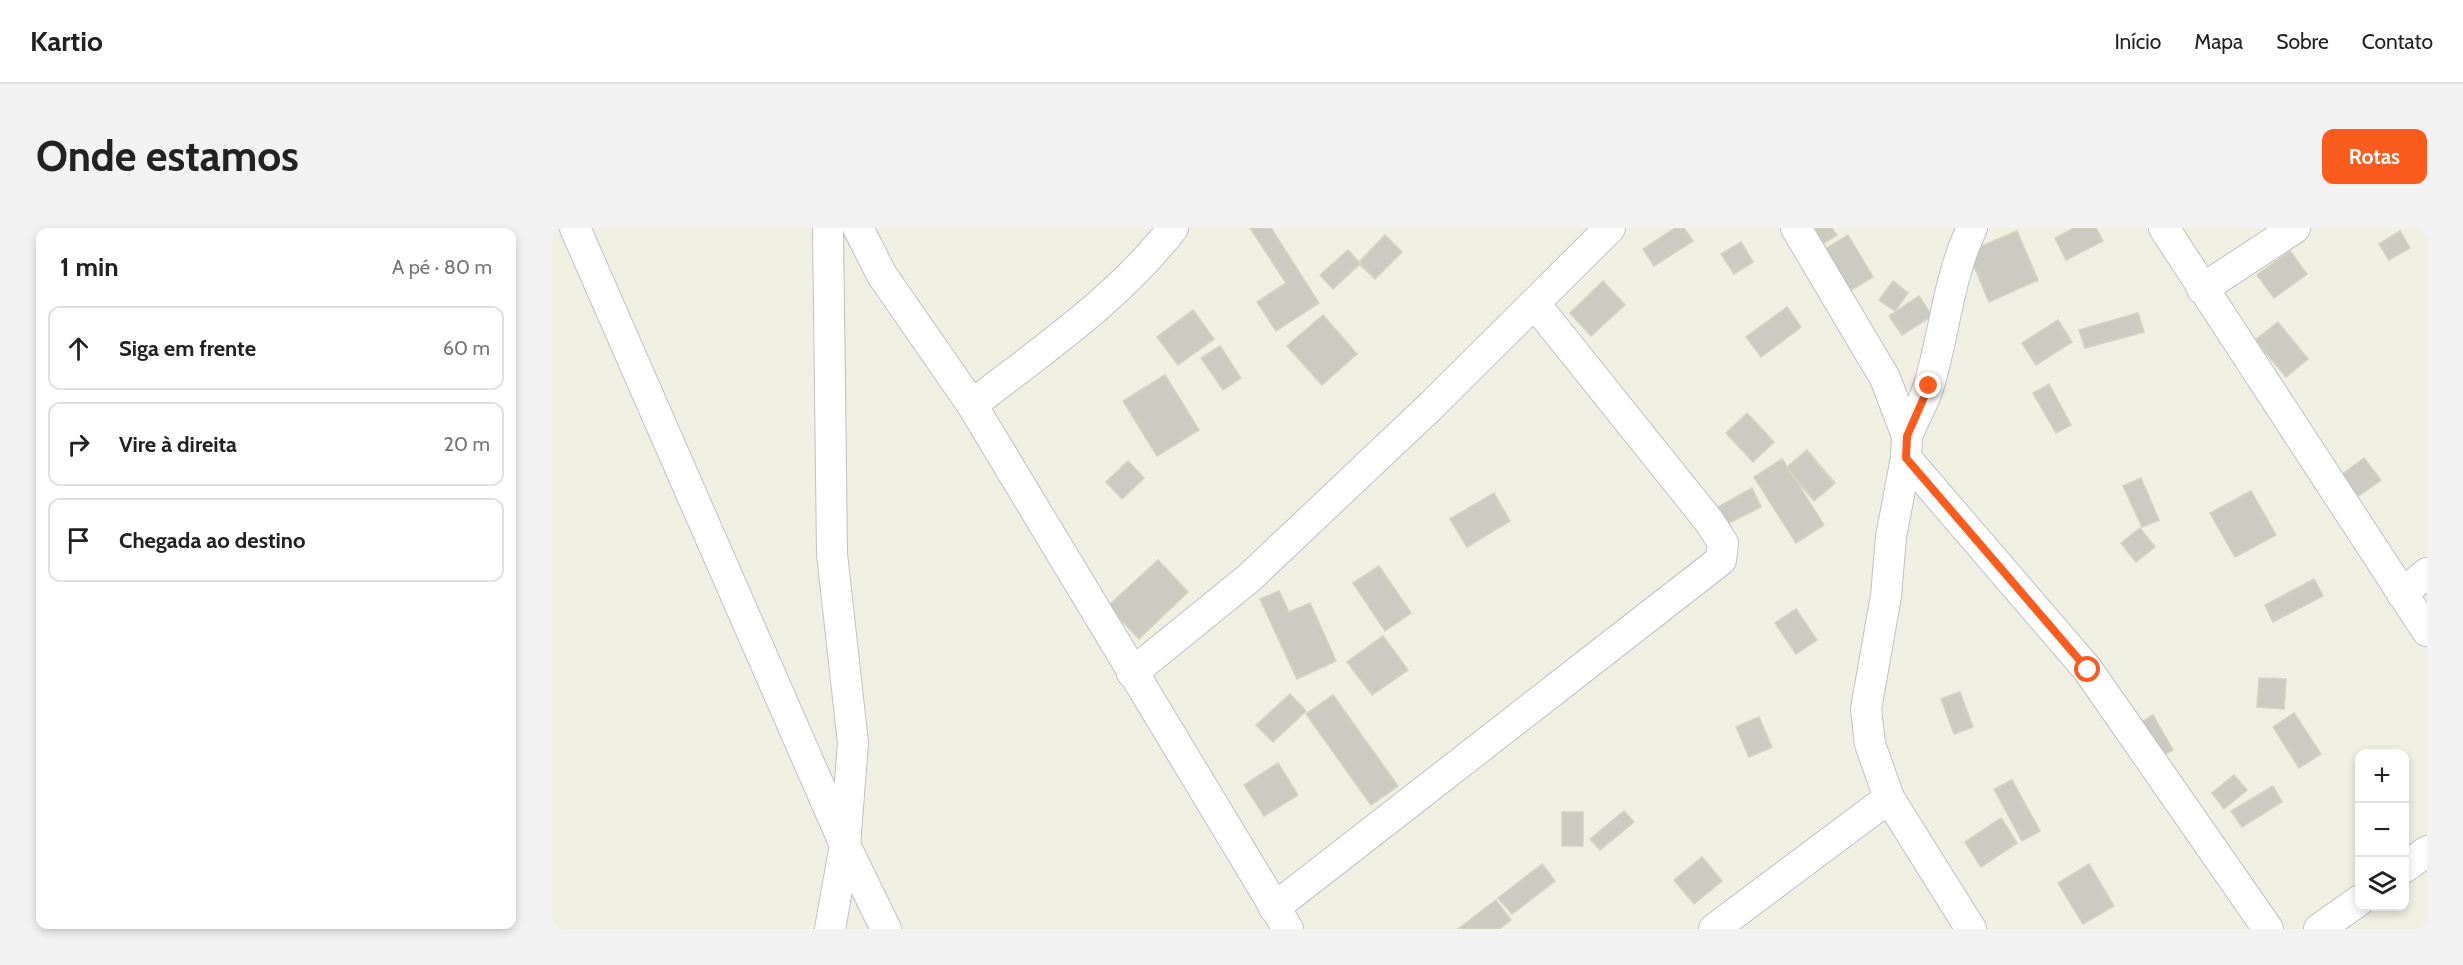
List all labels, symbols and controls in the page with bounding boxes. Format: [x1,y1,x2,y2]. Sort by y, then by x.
text: Kartio [30,24,103,58]
text: Início [2114,29,2161,54]
text: Mapa [2194,29,2243,54]
text: Sobre [2276,29,2329,54]
text: Contato [2362,29,2433,54]
button: Rotas [2322,129,2427,184]
text: Onde estamos [36,130,299,182]
text: 1 min [60,251,119,283]
text: A pé · 80 m [392,255,492,279]
icon: ahead [62,332,95,365]
text: Siga em frente [119,335,256,362]
text: 60 m [443,336,490,360]
route end [1915,372,1941,398]
icon: right [62,428,95,461]
text: Vire à direita [119,431,237,458]
text: 20 m [444,432,490,456]
icon: arrive [62,524,95,557]
text: Chegada ao destino [119,527,305,554]
route start [2074,656,2100,682]
map controls [2355,749,2409,911]
button: + [2355,749,2409,803]
button: − [2355,803,2409,857]
button: layers [2355,857,2409,911]

